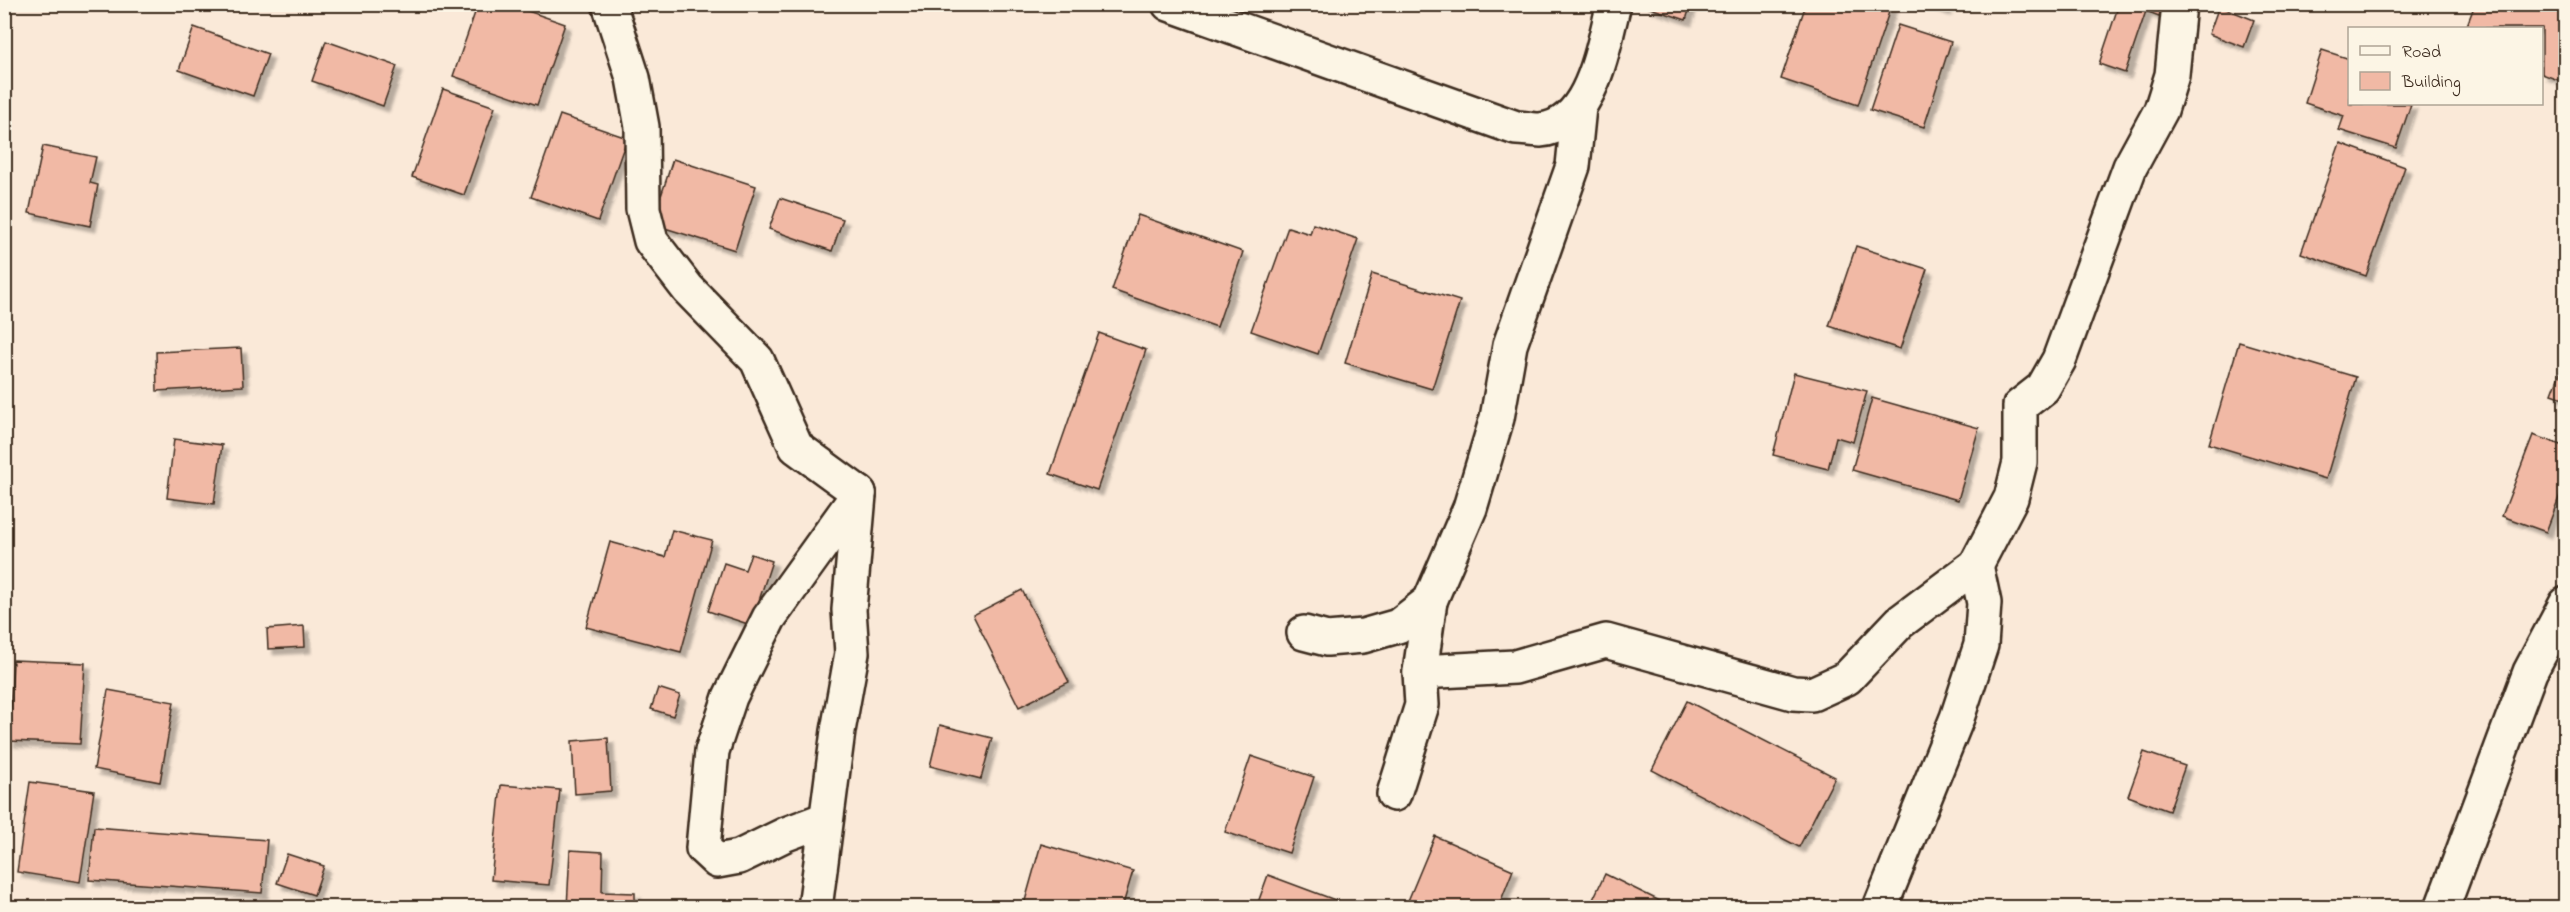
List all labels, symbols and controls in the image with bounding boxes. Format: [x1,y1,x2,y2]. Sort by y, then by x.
legend [2348,27,2543,105]
text: Road [2402,40,2441,66]
text: Building [2401,70,2461,97]

